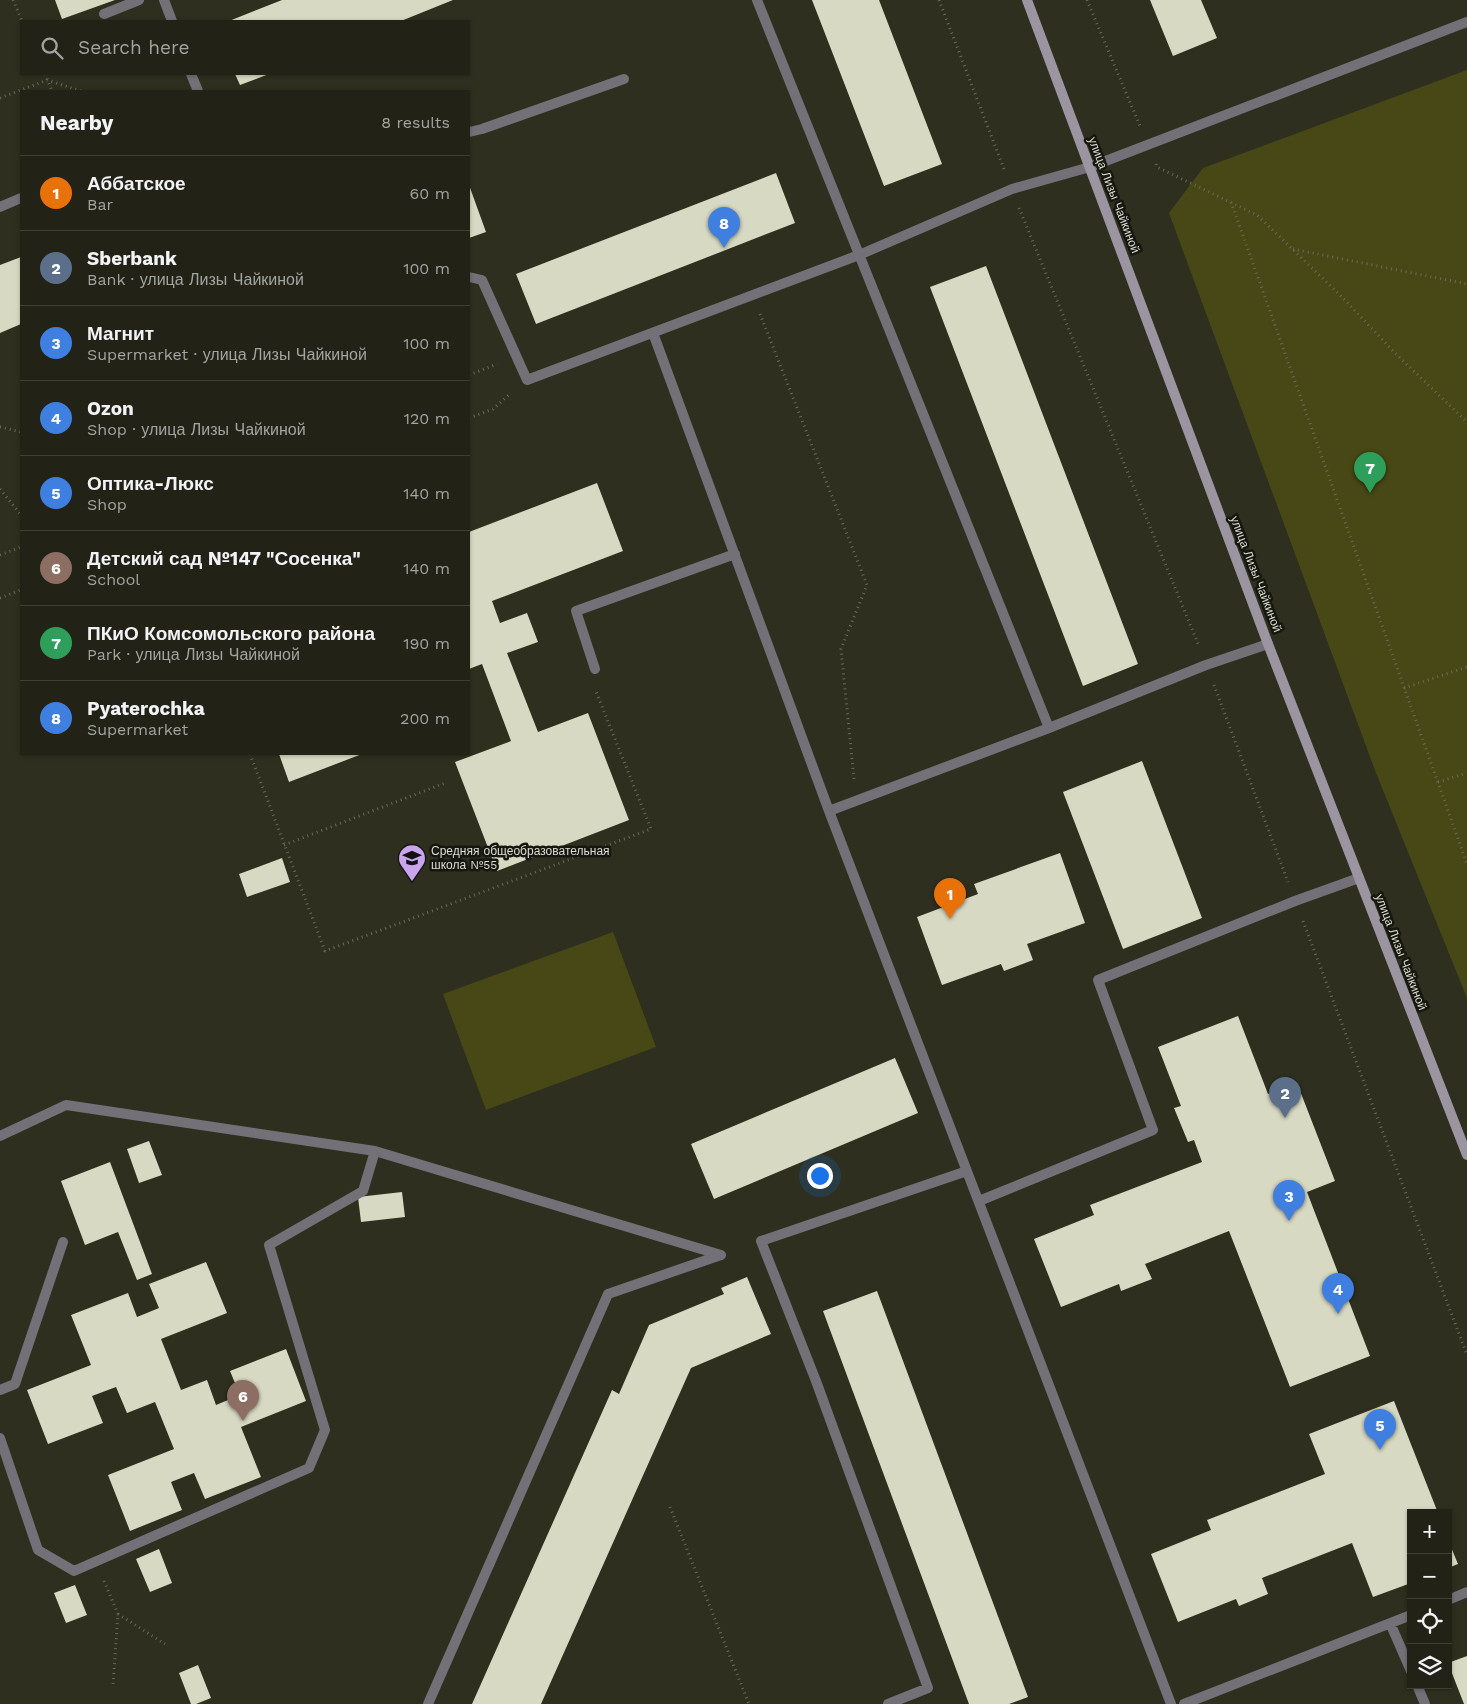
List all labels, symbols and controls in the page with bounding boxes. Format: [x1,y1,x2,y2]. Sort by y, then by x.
search box [20,20,470,75]
icon: search [38,34,66,62]
text: Search here [78,36,189,59]
text: Nearby [40,110,113,135]
text: 8 results [381,113,450,132]
street label: улица Лизы Чайкиной [1085,135,1143,255]
text: Аббатское [87,172,186,195]
text: 1 [53,184,59,203]
text: 60 m [410,184,450,203]
text: Bar [87,195,113,214]
pin: 8 [708,207,740,248]
text: Sberbank [87,247,177,270]
text: 2 [51,259,61,278]
text: 100 m [403,259,450,278]
text: Bank · улица Лизы Чайкиной [87,270,304,289]
text: Магнит [87,322,154,345]
text: 3 [51,334,61,353]
text: 100 m [403,334,450,353]
text: Supermarket · улица Лизы Чайкиной [87,345,367,364]
text: Ozon [87,397,134,420]
text: 4 [51,409,61,428]
text: 120 m [404,409,450,428]
text: Shop · улица Лизы Чайкиной [87,420,306,439]
pin: 7 [1354,452,1386,493]
text: Оптика-Люкс [87,472,214,495]
text: 5 [51,484,61,503]
text: 140 m [403,484,450,503]
text: Shop [87,495,127,514]
street label: улица Лизы Чайкиной [1227,514,1285,634]
text: Детский сад №147 "Сосенка" [87,547,361,570]
text: 6 [51,559,61,578]
text: 140 m [403,559,450,578]
text: School [87,570,140,589]
text: ПКиО Комсомольского района [87,622,375,645]
text: 7 [51,634,61,653]
text: 190 m [403,634,450,653]
text: Park · улица Лизы Чайкиной [87,645,300,664]
text: Pyaterochka [87,697,205,720]
text: 8 [51,709,61,728]
text: 200 m [400,709,450,728]
text: Supermarket [87,720,188,739]
school or university icon: Средняя общеобразовательная школа №55 [397,843,427,882]
place label: Средняя общеобразовательная школа №55 [431,844,610,872]
pin: 1 [934,878,966,919]
street label: улица Лизы Чайкиной [1372,892,1430,1012]
pin: 2 [1269,1077,1301,1118]
your location [807,1163,833,1189]
pin: 3 [1273,1180,1305,1221]
pin: 4 [1322,1273,1354,1314]
pin: 6 [227,1380,259,1421]
pin: 5 [1364,1409,1396,1450]
map controls [1407,1509,1452,1689]
button: + [1407,1509,1452,1554]
button: − [1407,1554,1452,1599]
button: locate [1407,1599,1452,1644]
button: layers [1407,1644,1452,1689]

